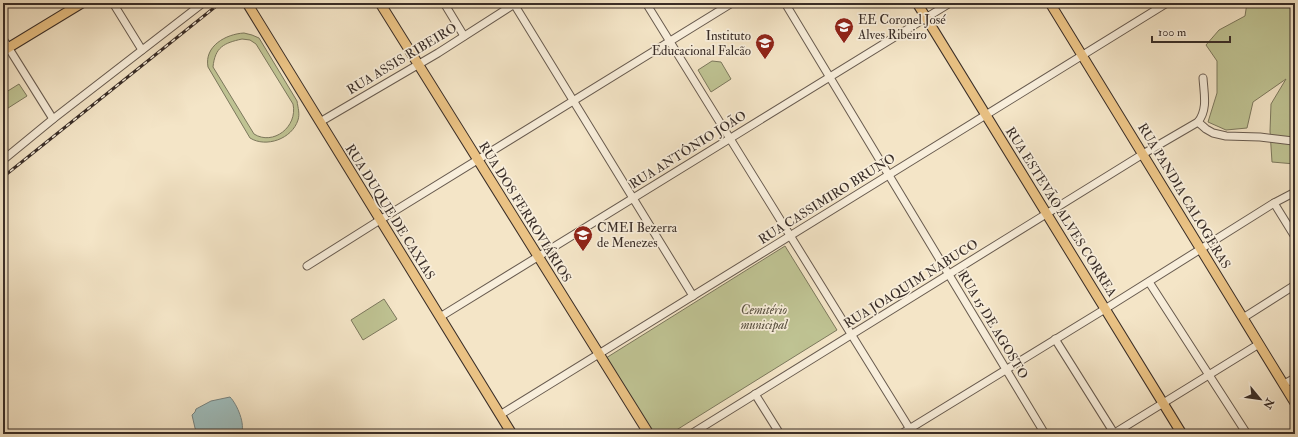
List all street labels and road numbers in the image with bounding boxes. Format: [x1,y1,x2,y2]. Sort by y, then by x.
street label: RUA ASSIS RIBEIRO [344,20,460,98]
street label: RUA ANTÔNIO JOÃO [626,107,749,193]
street label: RUA PANDIA CALOGERAS [1134,120,1234,272]
street label: RUA ESTEVÃO ALVES CORREA [1002,124,1121,301]
street label: RUA DOS FERROVIÁRIOS [475,138,576,285]
street label: RUA DUQUE DE CAXIAS [342,141,438,283]
street label: RUA CASSIMIRO BRUNO [756,150,898,248]
street label: RUA JOAQUIM NABUCO [841,236,981,332]
street label: RUA 15 DE AGOSTO [954,268,1032,382]

